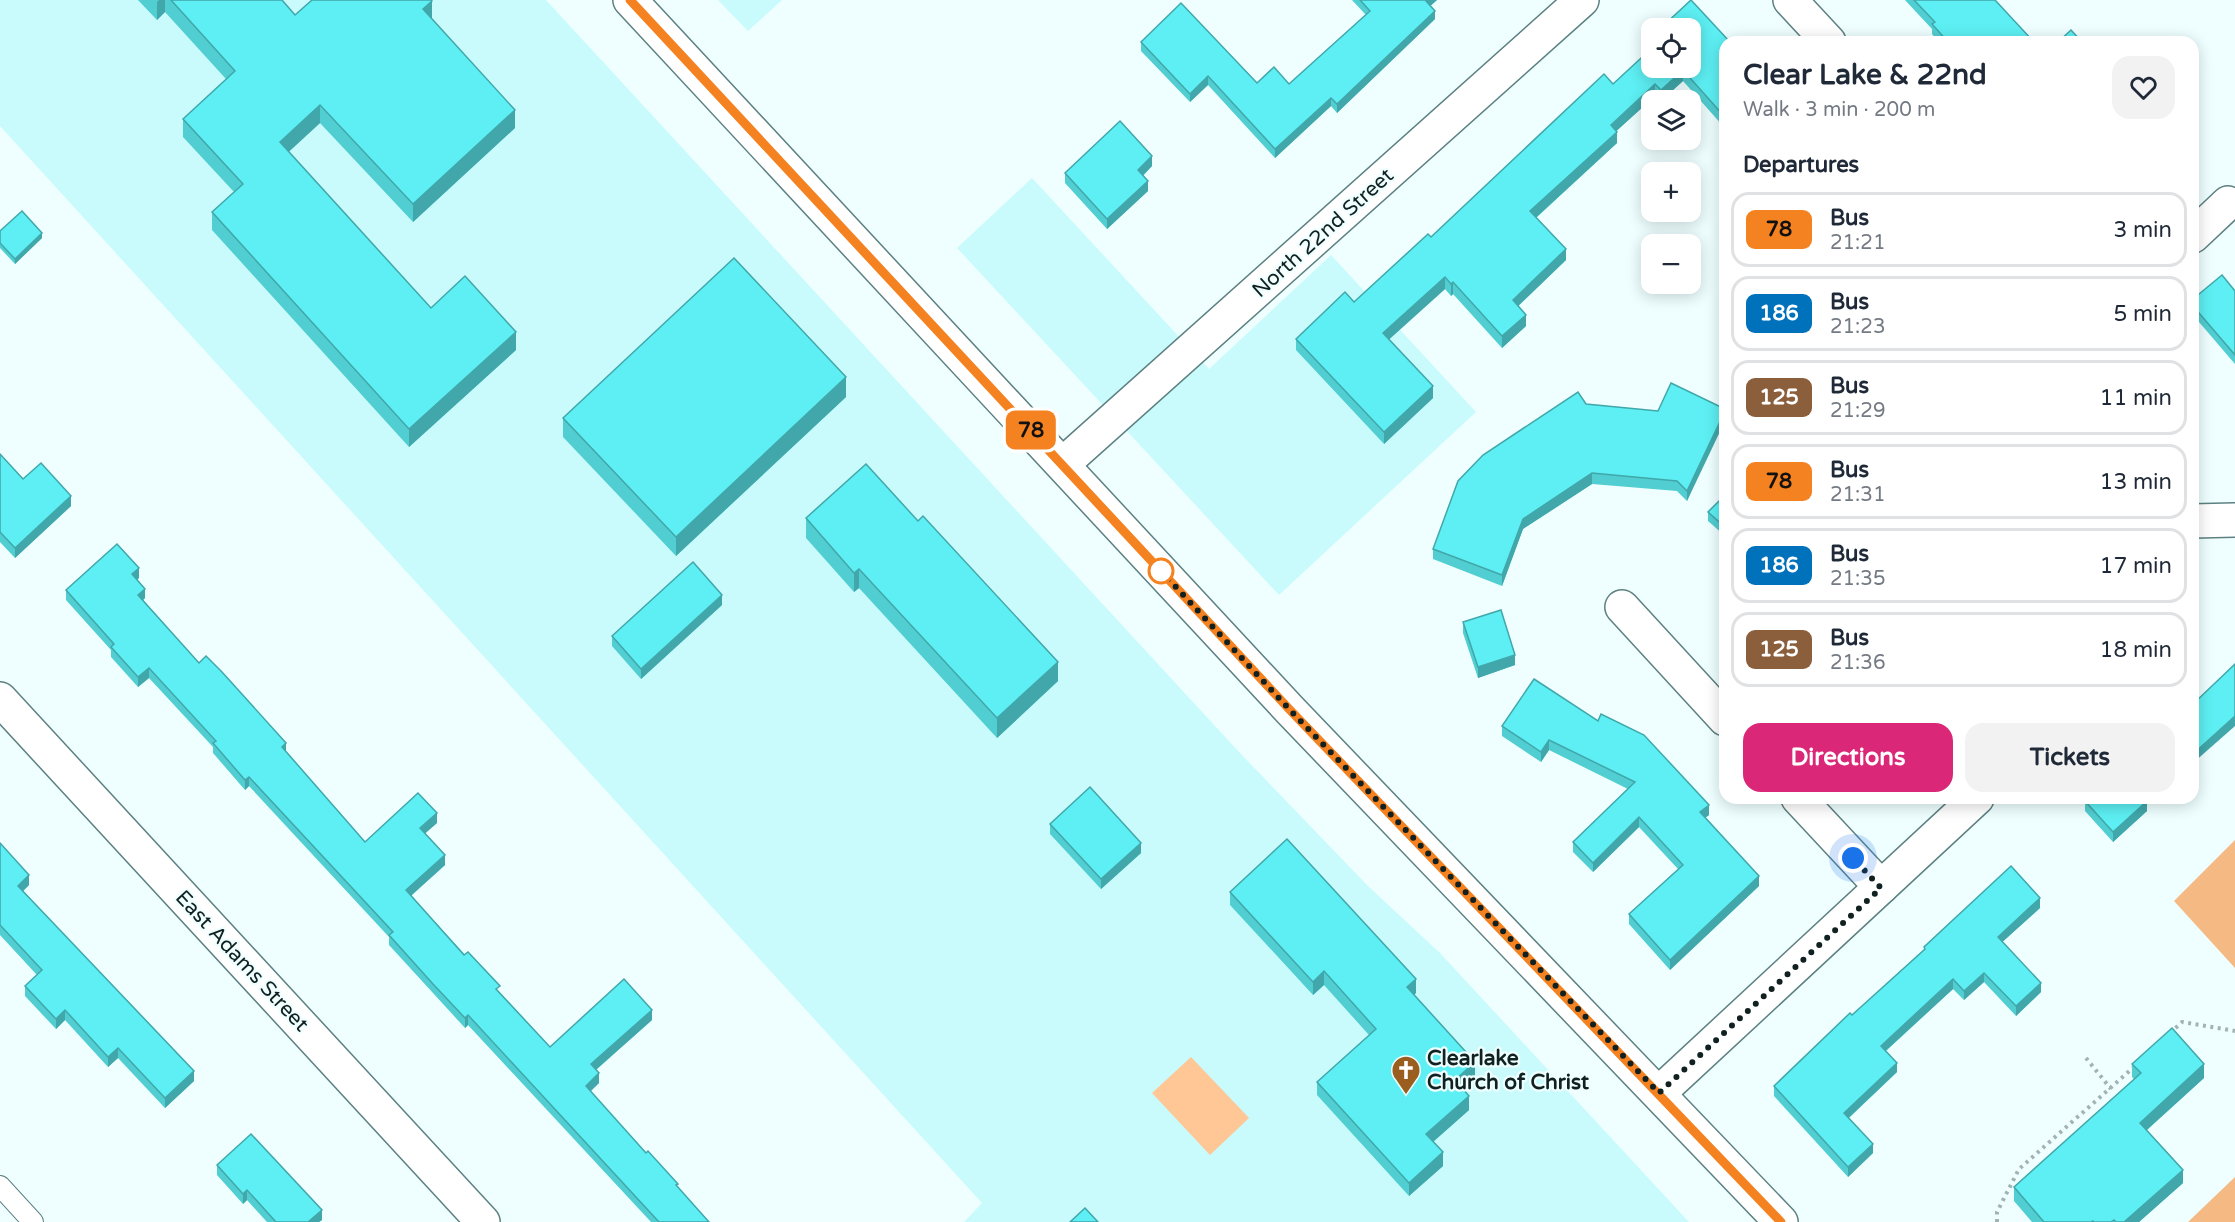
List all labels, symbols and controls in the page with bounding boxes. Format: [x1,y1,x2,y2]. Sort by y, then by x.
map controls [1641,18,1701,294]
button: locate [1641,18,1701,78]
button: heart [2112,56,2175,119]
text: Clear Lake & 22nd [1743,58,1987,92]
button: layers [1641,90,1701,150]
text: Walk · 3 min · 200 m [1743,98,1935,122]
text: Departures [1743,152,1859,178]
button: + [1641,162,1701,222]
street label: North 22nd Street [1247,163,1399,303]
text: Bus [1830,205,1869,231]
text: 78 [1766,217,1792,242]
text: 3 min [2113,217,2172,243]
text: 21:21 [1830,231,1885,255]
button: − [1641,234,1701,294]
text: Bus [1830,289,1869,315]
text: 186 [1759,301,1799,326]
text: 5 min [2113,301,2172,327]
text: 21:23 [1830,315,1885,339]
text: Bus [1830,373,1869,399]
text: 125 [1759,385,1799,410]
text: 11 min [2100,385,2172,411]
text: 21:29 [1830,399,1885,423]
line badge: 78 [1004,410,1058,450]
text: 78 [1018,418,1044,443]
text: Bus [1830,457,1869,483]
text: 78 [1766,469,1792,494]
text: 13 min [2100,469,2172,495]
text: 21:31 [1830,483,1885,507]
text: Bus [1830,541,1869,567]
text: 186 [1759,553,1799,578]
text: 17 min [2100,553,2172,579]
unlabelled marker [1148,558,1174,584]
text: 21:35 [1830,567,1885,591]
text: Bus [1830,625,1869,651]
text: 125 [1759,637,1799,662]
text: 18 min [2100,637,2172,663]
text: 21:36 [1830,651,1885,675]
button: Directions [1743,723,1953,792]
button: Tickets [1965,723,2175,792]
your location [1838,843,1868,873]
street label: East Adams Street [170,885,314,1037]
place label: Clearlake Church of Christ [1427,1046,1589,1095]
church icon: Clearlake Church of Christ [1390,1054,1422,1096]

